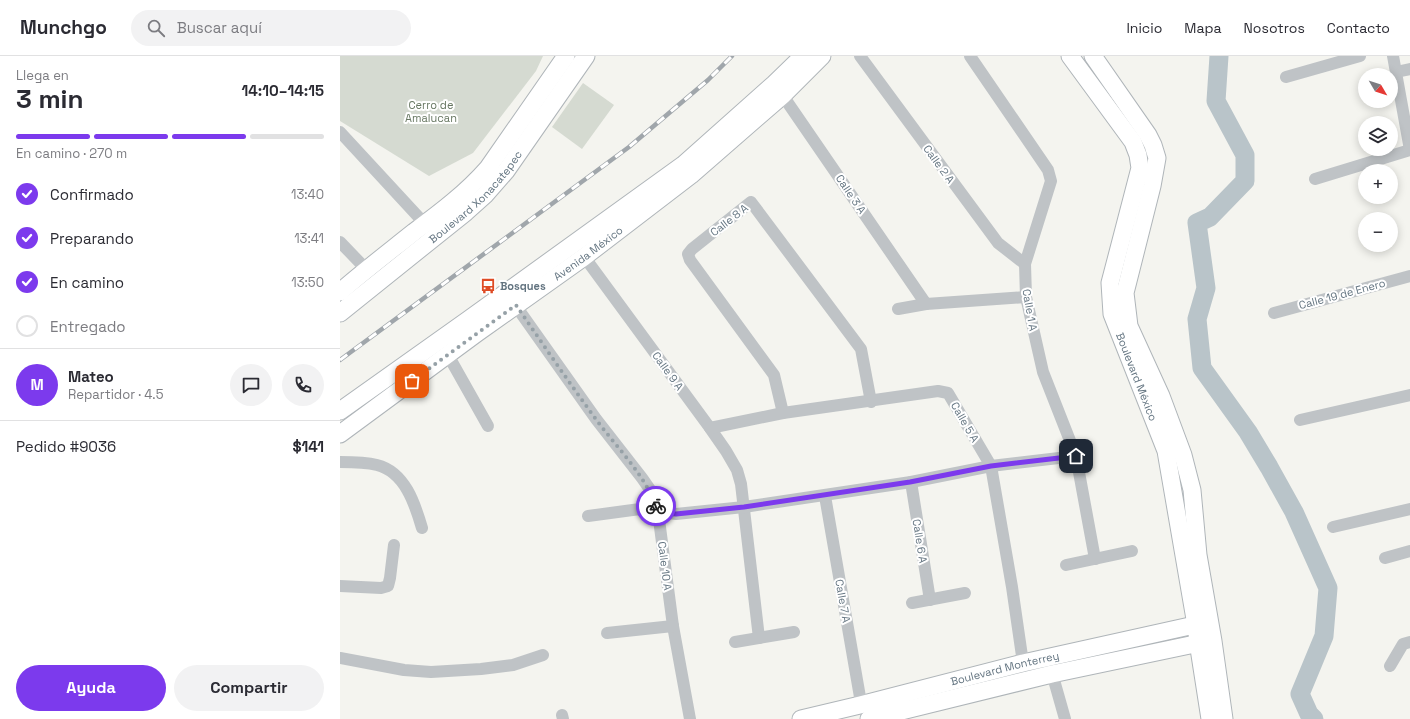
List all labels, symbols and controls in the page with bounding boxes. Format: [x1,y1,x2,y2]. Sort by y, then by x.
search box [131,10,411,46]
text: Munchgo [20,15,107,40]
icon: search [145,17,167,39]
text: Buscar aquí [177,18,262,37]
text: Inicio [1126,19,1162,37]
text: Mapa [1184,19,1222,37]
text: Nosotros [1244,19,1305,37]
text: Contacto [1327,19,1390,37]
text: Llega en [16,67,69,84]
north arrow [1358,68,1398,108]
map controls [1358,68,1398,252]
text: 14:10–14:15 [241,81,324,100]
text: 3 min [16,82,84,116]
park label: Cerro de Amalucan [405,98,457,125]
button: layers [1358,116,1398,156]
street label: Calle 2 A [920,142,958,186]
text: En camino · 270 m [16,145,127,162]
street label: Boulevard Xonacatepec [426,148,525,246]
button: + [1358,164,1398,204]
street label: Calle 3 A [833,172,869,216]
icon: check [16,183,38,205]
text: Confirmado [50,185,134,204]
text: 13:40 [291,186,324,203]
street label: Calle 8 A [707,201,751,239]
button: − [1358,212,1398,252]
street label: Avenida México [551,223,626,284]
icon: check [16,227,38,249]
text: Preparando [50,229,134,248]
text: 13:41 [294,230,324,247]
icon: check [16,271,38,293]
text: En camino [50,273,124,292]
text: 13:50 [291,274,324,291]
street label: Calle 19 de Enero [1297,276,1387,312]
bus stop icon: Bosques [479,277,497,295]
place label: Bosques [500,279,546,293]
street label: Calle 1 A [1019,288,1041,332]
text: Entregado [50,317,126,336]
street label: Boulevard México [1113,330,1161,423]
street label: Calle 9 A [649,349,687,393]
button: chat [230,364,272,406]
button: phone [282,364,324,406]
pin [395,364,429,398]
text: Mateo [68,367,114,386]
icon: bag [401,370,423,392]
text: M [30,375,44,394]
text: Repartidor · 4.5 [68,386,163,403]
street label: Calle 5 A [948,399,982,445]
text: Pedido #9036 [16,437,116,456]
text: $141 [292,437,324,456]
pin [1059,439,1093,473]
icon: home [1065,445,1087,467]
courier [636,486,676,526]
icon: bike [645,495,667,517]
street label: Calle 6 A [910,518,930,564]
street label: Calle 10 A [655,541,675,591]
street label: Calle 7 A [832,578,854,624]
street label: Boulevard Monterrey [949,648,1060,688]
button: Ayuda [16,665,166,711]
button: Compartir [174,665,324,711]

